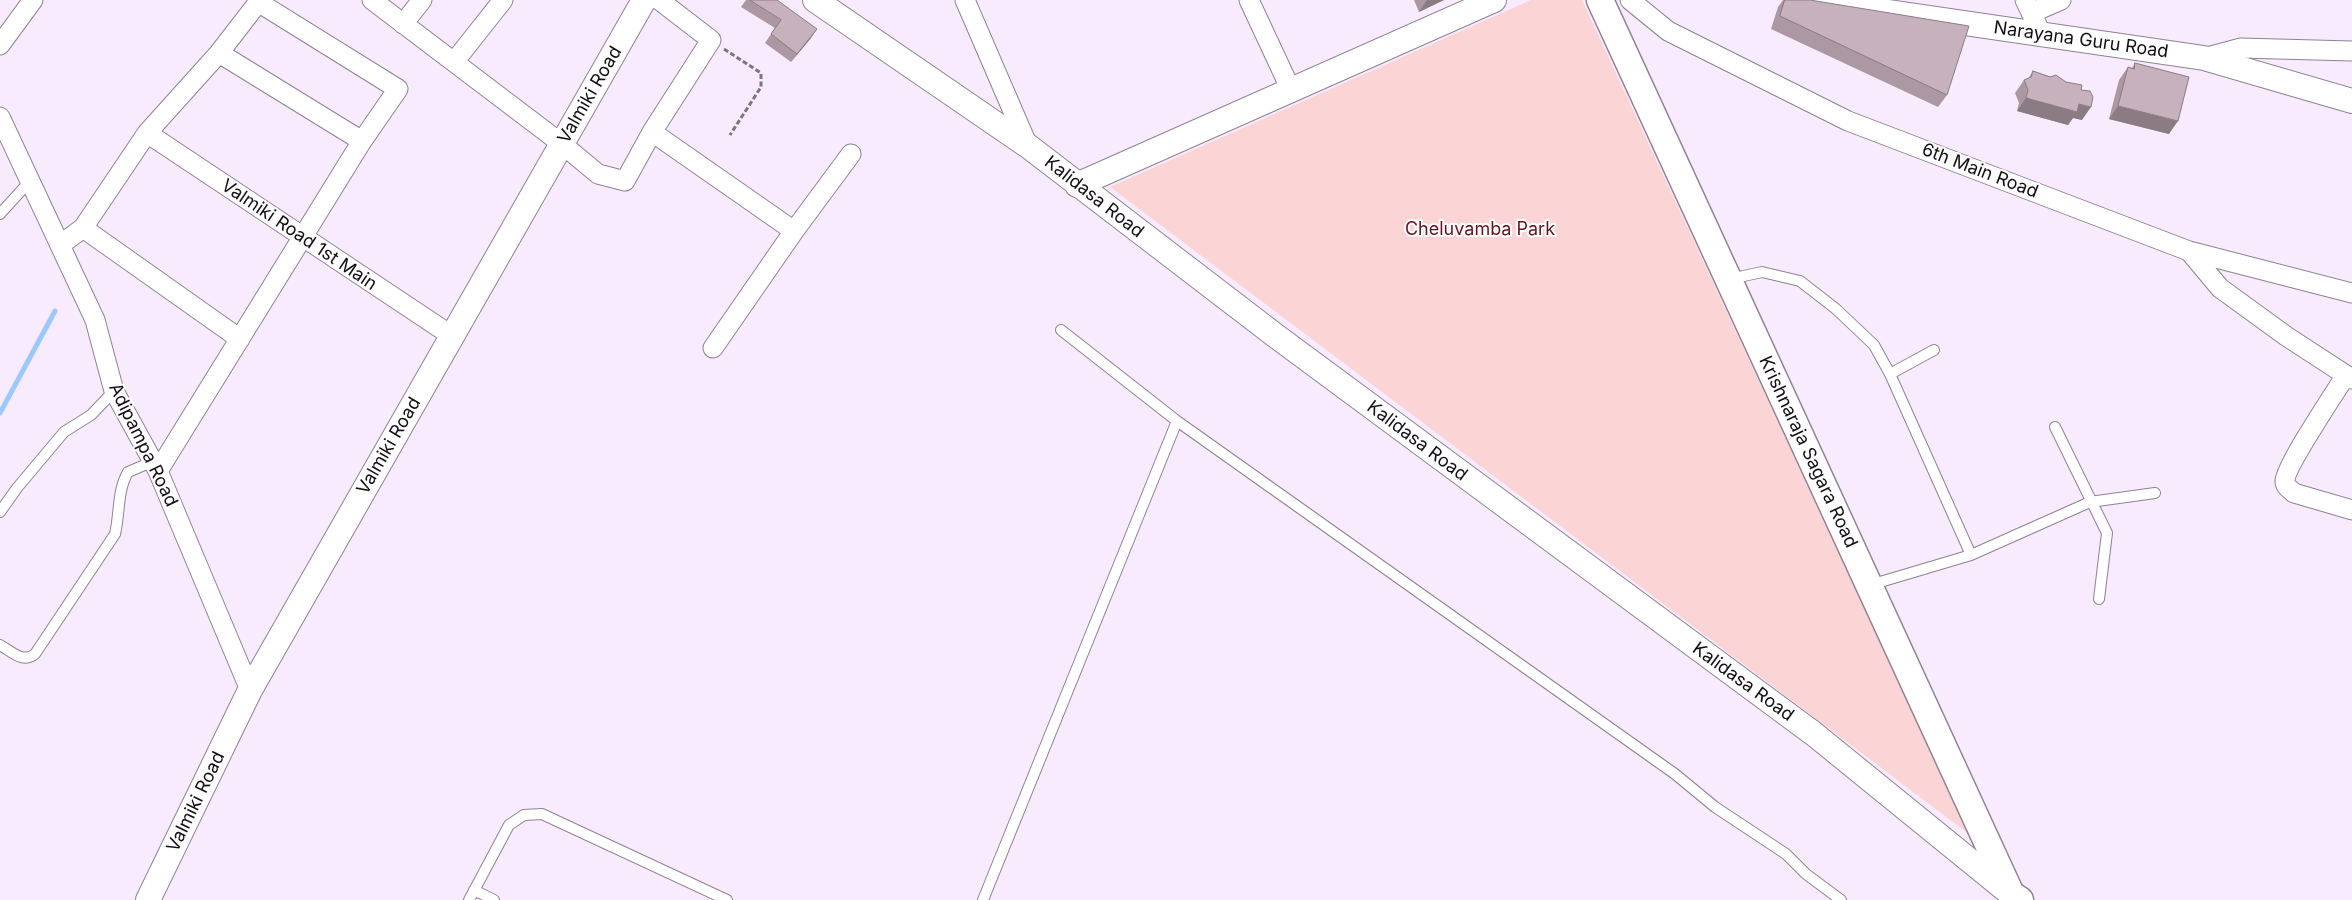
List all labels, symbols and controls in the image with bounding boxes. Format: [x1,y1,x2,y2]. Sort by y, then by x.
street label: Narayana Guru Road [1992,17,2170,63]
street label: Valmiki Road [553,42,627,148]
street label: 6th Main Road [1919,139,2041,203]
street label: Kalidasa Road [1040,152,1148,242]
street label: Valmiki Road 1st Main [217,175,381,295]
park label: Cheluvamba Park [1405,219,1555,241]
street label: Krishnaraja Sagara Road [1754,353,1862,551]
street label: Adipampa Road [104,380,182,510]
street label: Valmiki Road [352,393,426,499]
street label: Kalidasa Road [1363,396,1471,486]
street label: Kalidasa Road [1688,638,1798,726]
street label: Valmiki Road [162,748,230,856]

